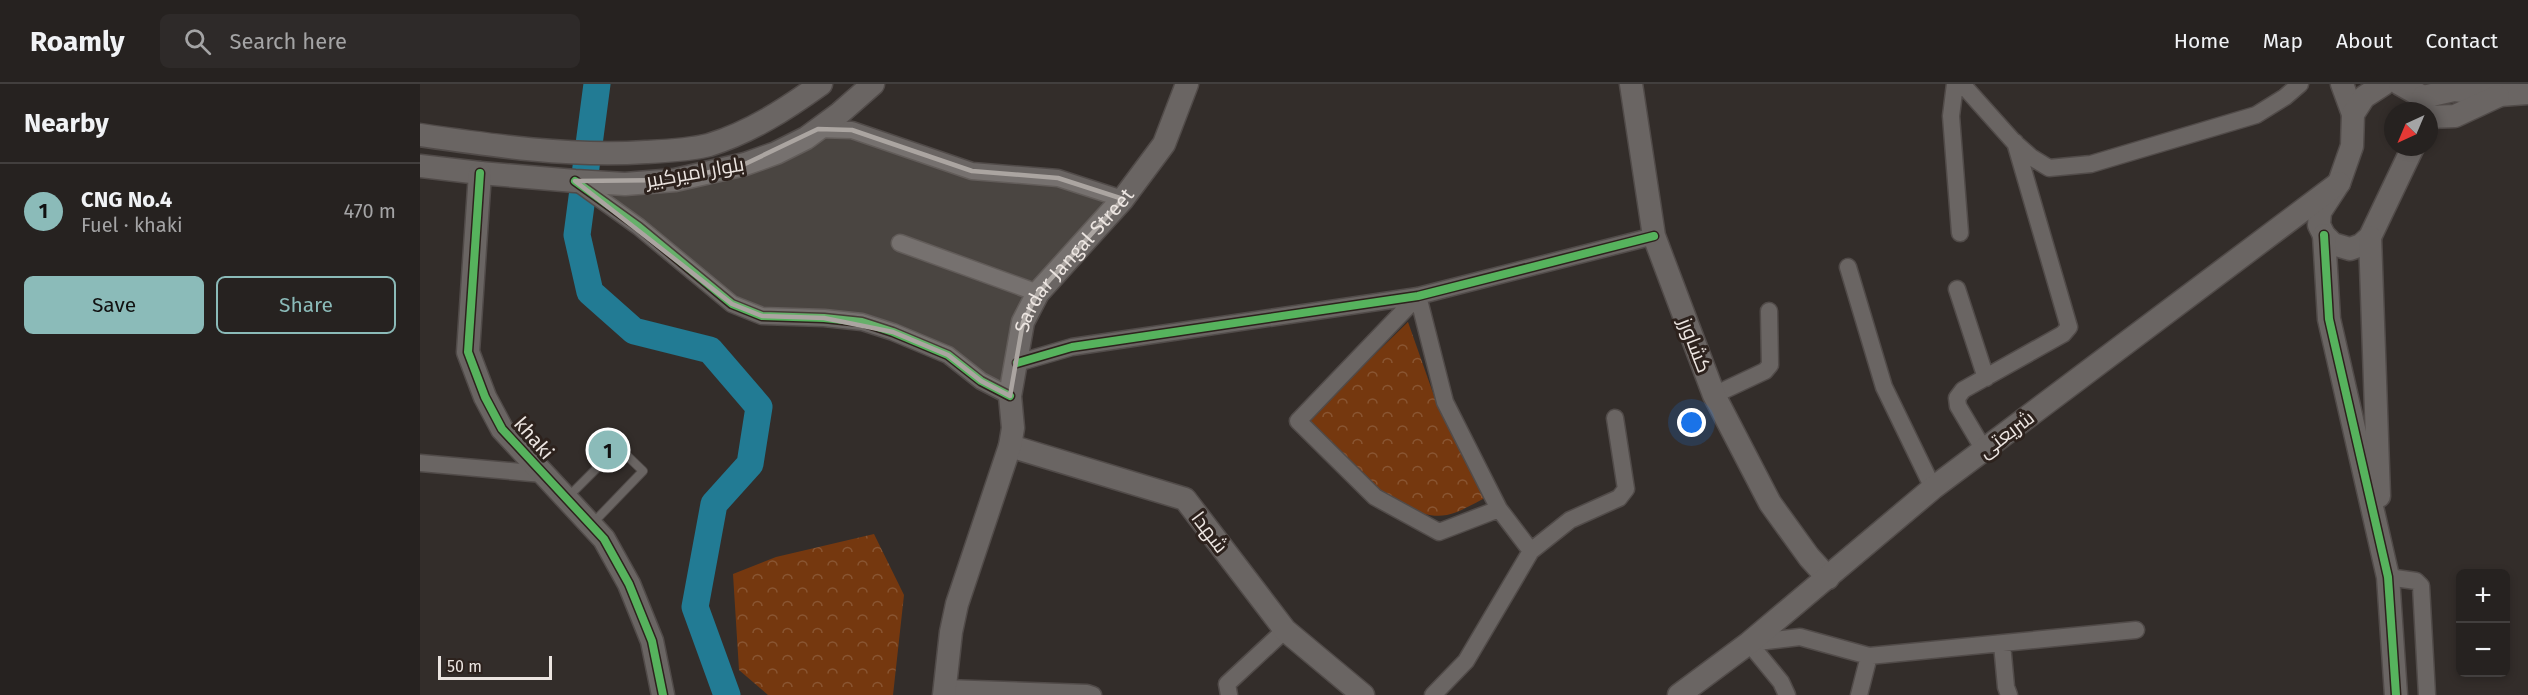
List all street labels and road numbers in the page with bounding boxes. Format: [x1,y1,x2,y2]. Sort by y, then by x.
street label: بلوار امیرکبیر [643,152,746,193]
street label: Sardar Jangal Street [1009,183,1139,334]
street label: کشاورز [1673,313,1716,376]
street label: شریعتی [1973,405,2039,464]
street label: khaki [509,412,559,464]
street label: شهدا [1186,506,1233,558]

